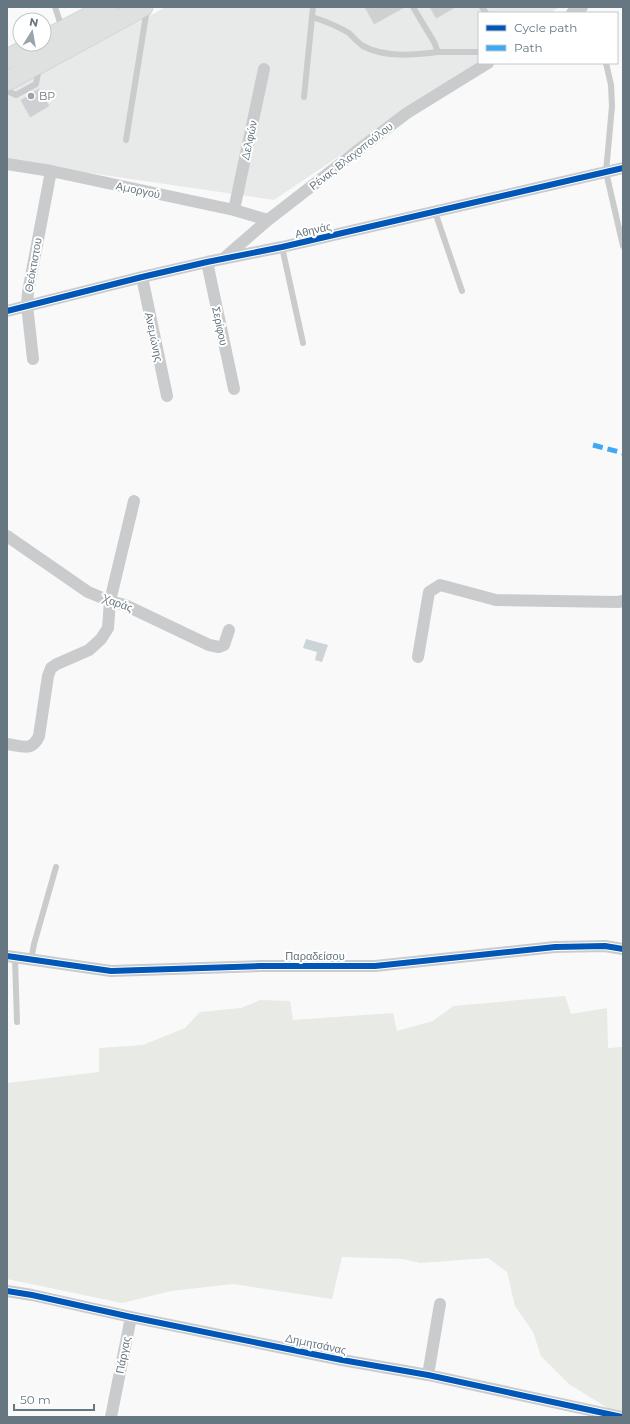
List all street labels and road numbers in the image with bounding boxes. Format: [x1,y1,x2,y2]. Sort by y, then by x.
street label: Δελφών [238,119,260,161]
street label: Ρένας Βλαχοπούλου [306,119,396,193]
street label: Αμοργού [115,178,161,202]
street label: Αθηνάς [294,219,332,241]
street label: Θεόκτιστου [21,237,45,293]
street label: Σερίφου [209,305,231,347]
street label: Ανεμώνης [142,311,166,363]
street label: Χαράς [99,591,135,615]
street label: Παραδείσου [285,949,345,963]
street label: Δημητσάνας [284,1331,348,1357]
street label: Πάργας [113,1335,133,1375]

